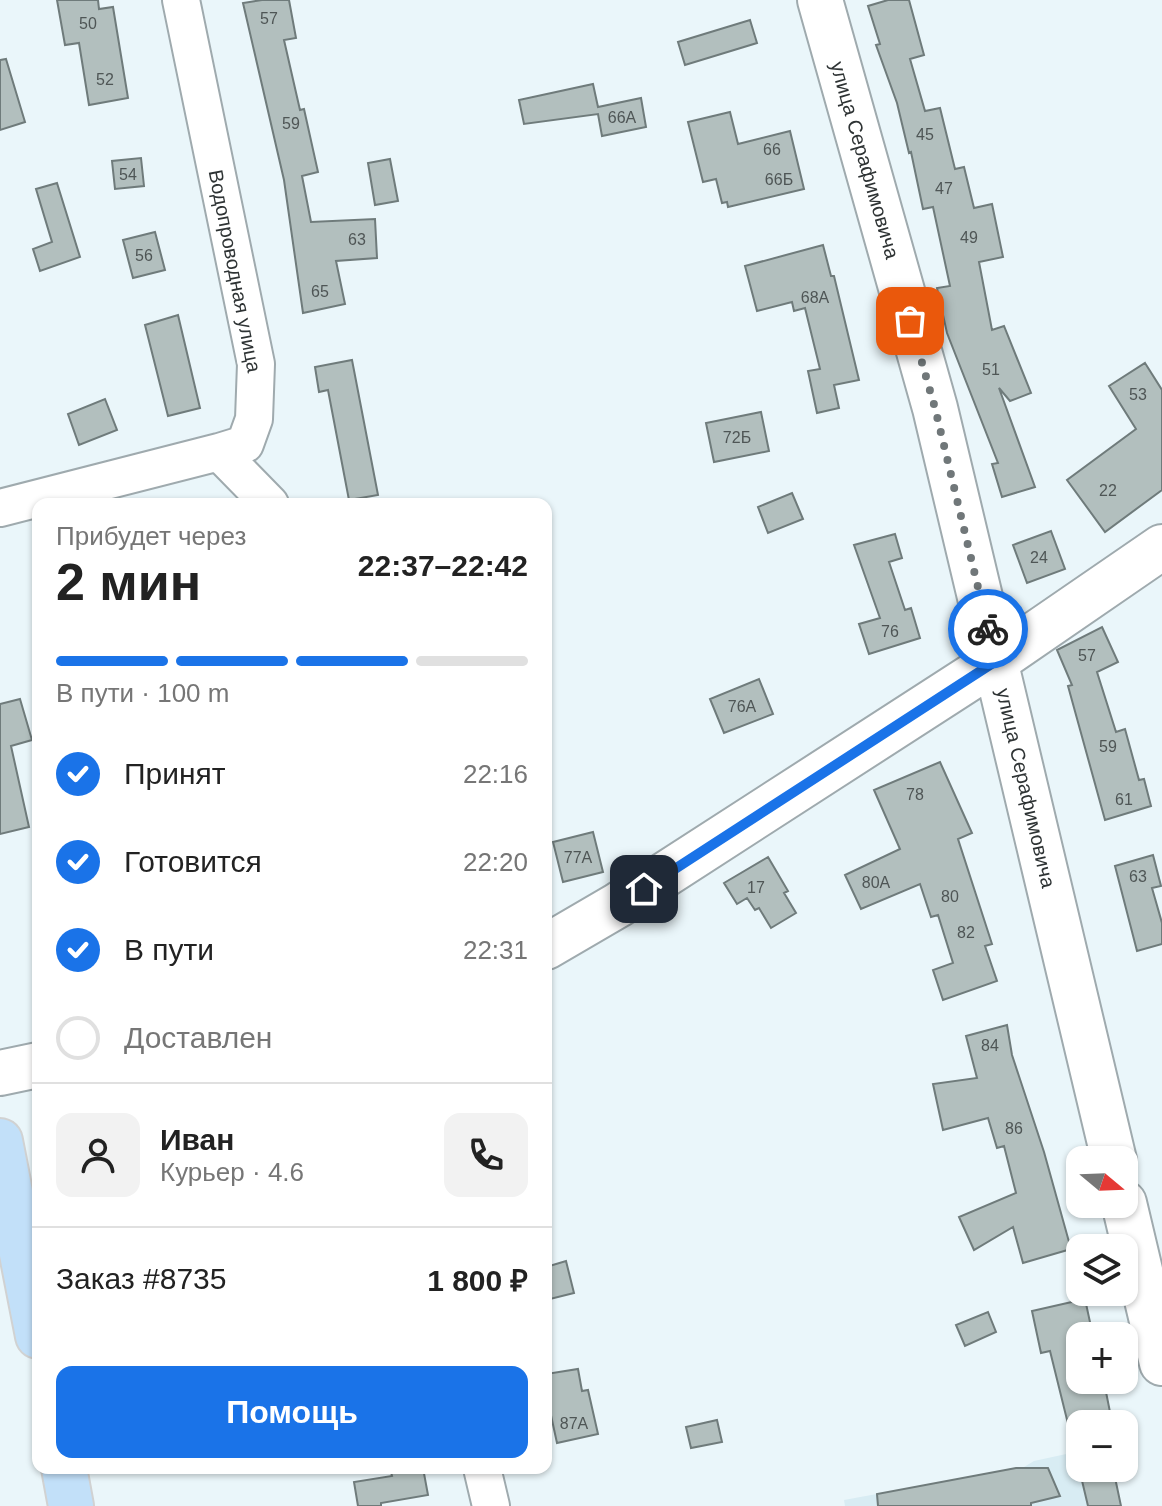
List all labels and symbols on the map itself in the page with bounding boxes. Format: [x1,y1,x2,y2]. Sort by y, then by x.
house number: 57 [260,10,278,27]
house number: 50 [79,15,97,32]
street label: улица Серафимовича [826,59,904,262]
house number: 52 [96,71,114,88]
house number: 66А [608,109,637,126]
house number: 59 [282,115,300,132]
house number: 45 [916,126,934,143]
house number: 66 [763,141,781,158]
house number: 54 [119,166,137,183]
street label: Водопроводная улица [205,168,266,375]
house number: 66Б [765,171,793,188]
house number: 47 [935,180,953,197]
house number: 49 [960,229,978,246]
house number: 63 [348,231,366,248]
house number: 56 [135,247,153,264]
house number: 65 [311,283,329,300]
pin [876,287,944,355]
house number: 68А [801,289,830,306]
house number: 51 [982,361,1000,378]
house number: 53 [1129,386,1147,403]
house number: 72Б [723,429,751,446]
house number: 22 [1099,482,1117,499]
house number: 24 [1030,549,1048,566]
courier [948,589,1028,669]
house number: 76 [881,623,899,640]
house number: 57 [1078,647,1096,664]
street label: улица Серафимовича [992,686,1060,891]
house number: 76А [728,698,757,715]
house number: 59 [1099,738,1117,755]
house number: 78 [906,786,924,803]
house number: 61 [1115,791,1133,808]
house number: 77А [564,849,593,866]
pin [610,855,678,923]
house number: 63 [1129,868,1147,885]
house number: 80А [862,874,891,891]
house number: 17 [747,879,765,896]
house number: 80 [941,888,959,905]
house number: 82 [957,924,975,941]
house number: 84 [981,1037,999,1054]
house number: 86 [1005,1120,1023,1137]
north arrow [1066,1146,1138,1218]
house number: 87А [560,1415,589,1432]

